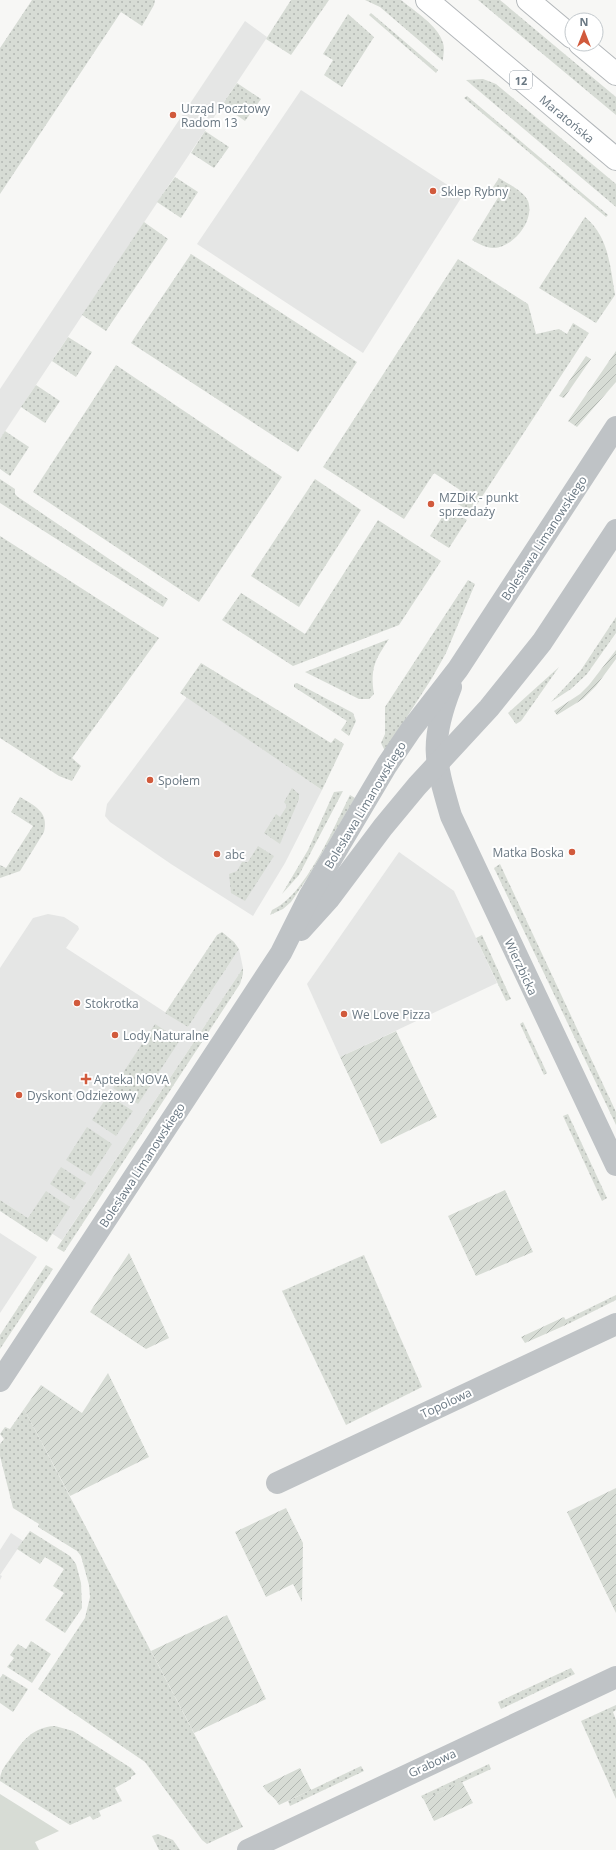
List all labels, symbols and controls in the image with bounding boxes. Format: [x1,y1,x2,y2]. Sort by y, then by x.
north arrow [564,12,604,52]
text: N [580,14,588,29]
road number: 12 [510,71,532,89]
street label: Maratońska [536,91,598,147]
place label: Urząd Pocztowy Radom 13 [181,100,271,131]
marker: Urząd Pocztowy Radom 13 [168,110,178,120]
place label: Sklep Rybny [441,183,509,200]
marker: Sklep Rybny [428,186,438,196]
street label: Bolesława Limanowskiego [497,472,591,604]
place label: MZDiK - punkt sprzedaży [439,489,518,520]
marker: MZDiK - punkt sprzedaży [426,499,436,509]
street label: Bolesława Limanowskiego [320,738,410,872]
place label: Społem [158,772,200,789]
marker: Społem [145,775,155,785]
place label: Matka Boska [493,844,564,861]
place label: abc [225,846,245,863]
marker: Matka Boska [567,847,577,857]
marker: abc [212,849,222,859]
street label: Wierzbicka [501,936,541,998]
place label: Stokrotka [85,995,139,1012]
marker: Stokrotka [72,998,82,1008]
place label: We Love Pizza [352,1006,430,1023]
marker: We Love Pizza [339,1009,349,1019]
place label: Lody Naturalne [123,1027,209,1044]
marker: Lody Naturalne [110,1030,120,1040]
place label: Apteka NOVA [94,1071,170,1088]
marker: Apteka NOVA [81,1074,91,1084]
place label: Dyskont Odzieżowy [27,1087,137,1104]
marker: Dyskont Odzieżowy [14,1090,24,1100]
street label: Bolesława Limanowskiego [95,1099,189,1231]
street label: Topolowa [418,1384,474,1422]
street label: Grabowa [405,1745,459,1781]

